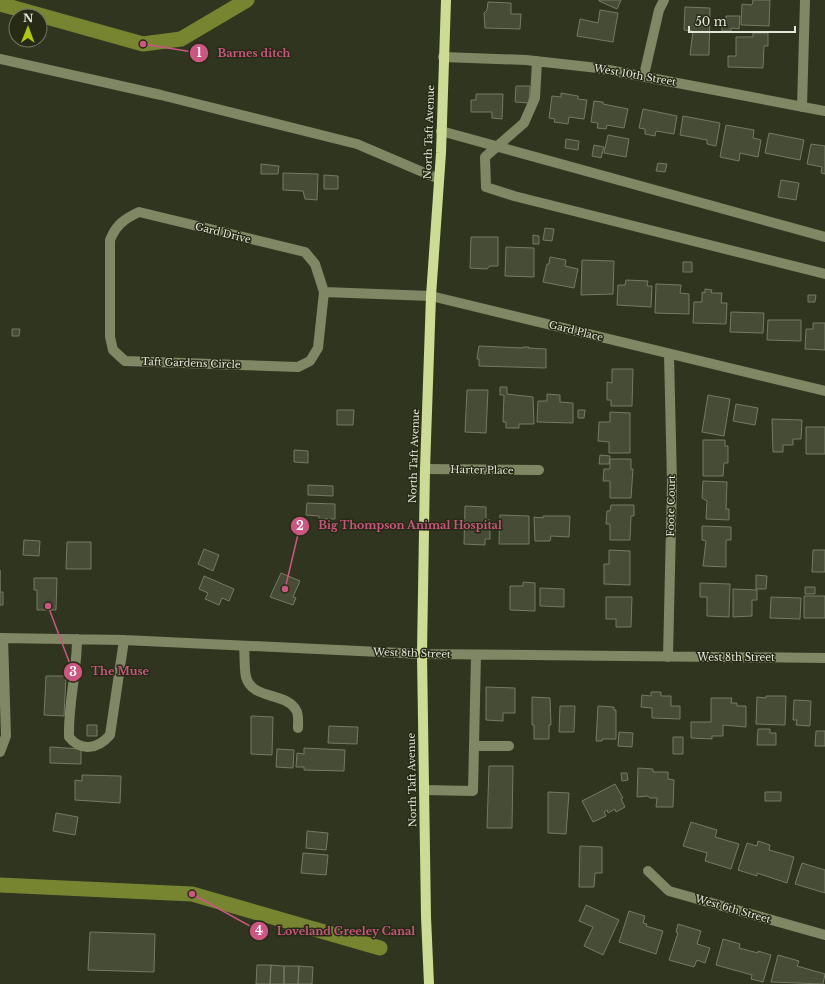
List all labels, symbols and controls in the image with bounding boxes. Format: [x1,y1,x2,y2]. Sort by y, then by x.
north arrow [8,8,48,48]
scale bar [689,8,795,34]
text: N [23,11,34,25]
text: 50 m [695,14,727,29]
callout: Barnes ditch [189,41,298,64]
text: 1 [196,45,202,60]
text: Barnes ditch [218,46,291,60]
street label: West 10th Street [592,61,677,89]
street label: North Taft Avenue [421,84,437,179]
street label: Gard Drive [194,220,253,246]
street label: Gard Place [548,318,605,344]
street label: Taft Gardens Circle [141,355,241,371]
street label: North Taft Avenue [406,408,422,503]
street label: Harter Place [450,463,514,477]
street label: Foote Court [664,475,678,537]
callout: Big Thompson Animal Hospital [290,514,511,537]
text: 2 [296,518,304,533]
text: Big Thompson Animal Hospital [318,518,502,532]
street label: West 8th Street [372,645,451,661]
street label: West 8th Street [696,651,775,664]
callout: The Muse [63,660,157,683]
text: 3 [69,664,77,679]
text: The Muse [91,664,150,678]
street label: North Taft Avenue [405,733,419,827]
street label: West 6th Street [693,892,772,926]
callout: Loveland Greeley Canal [249,919,424,942]
text: 4 [255,923,263,938]
text: Loveland Greeley Canal [277,924,415,938]

